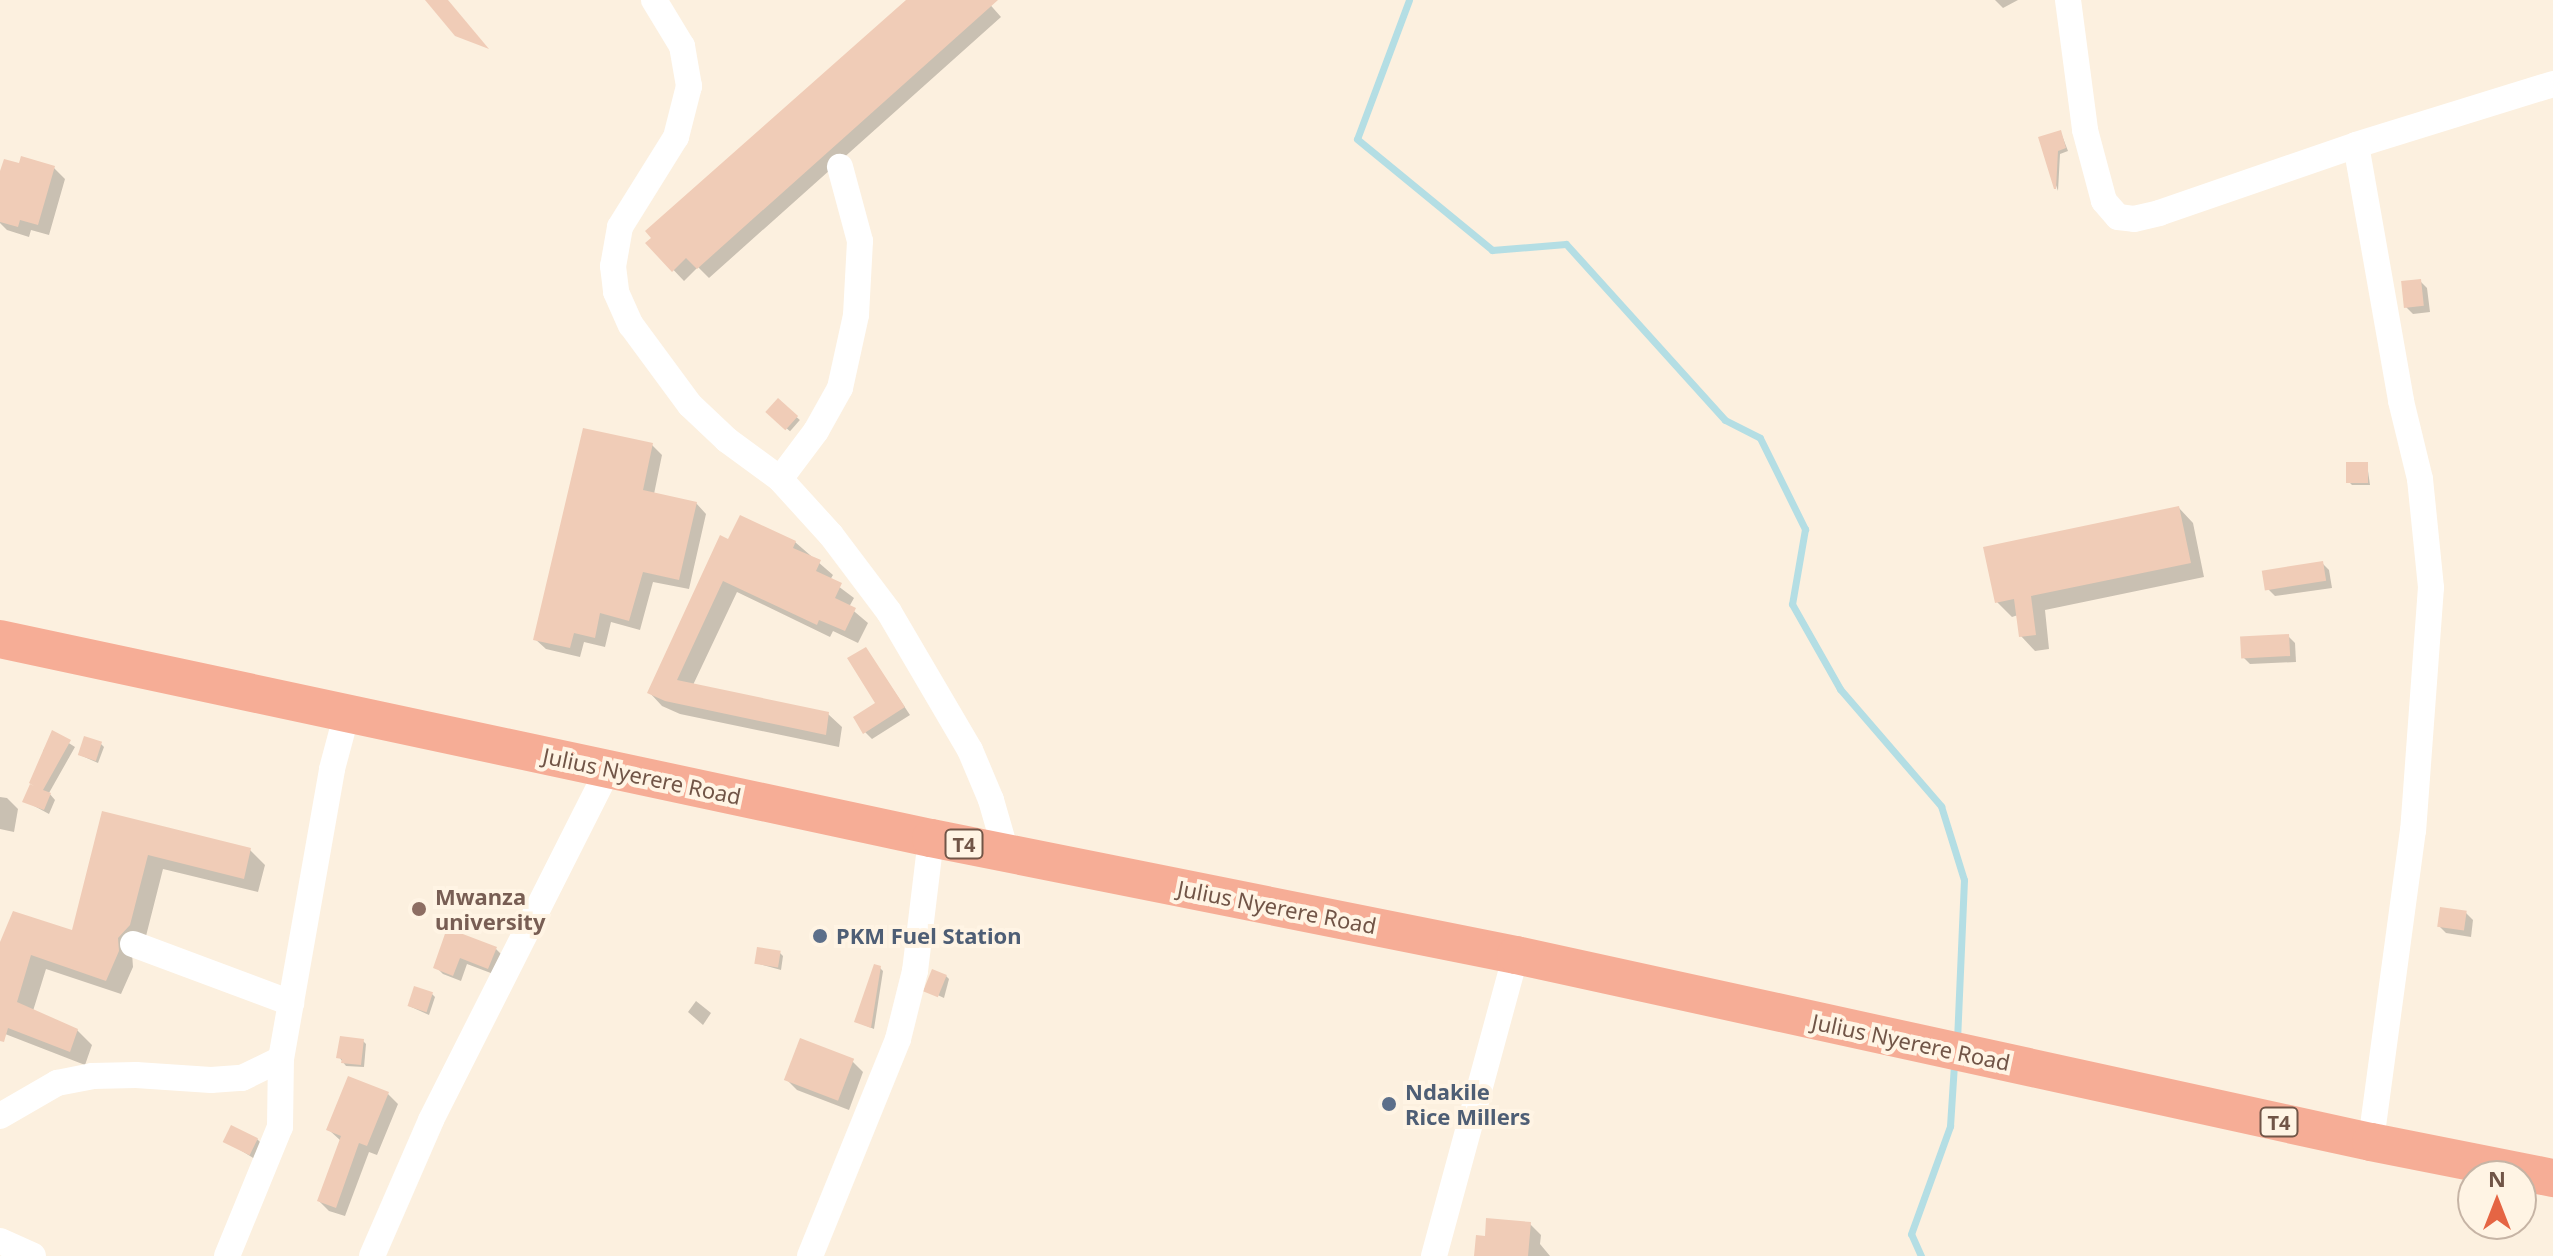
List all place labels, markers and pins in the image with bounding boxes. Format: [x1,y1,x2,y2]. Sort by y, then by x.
place label: Mwanza university [435,883,545,934]
marker: Mwanza university [410,900,428,918]
place label: PKM Fuel Station [836,923,1022,949]
marker: PKM Fuel Station [811,927,829,945]
place label: Ndakile Rice Millers [1405,1078,1531,1130]
marker: Ndakile Rice Millers [1380,1095,1398,1113]

